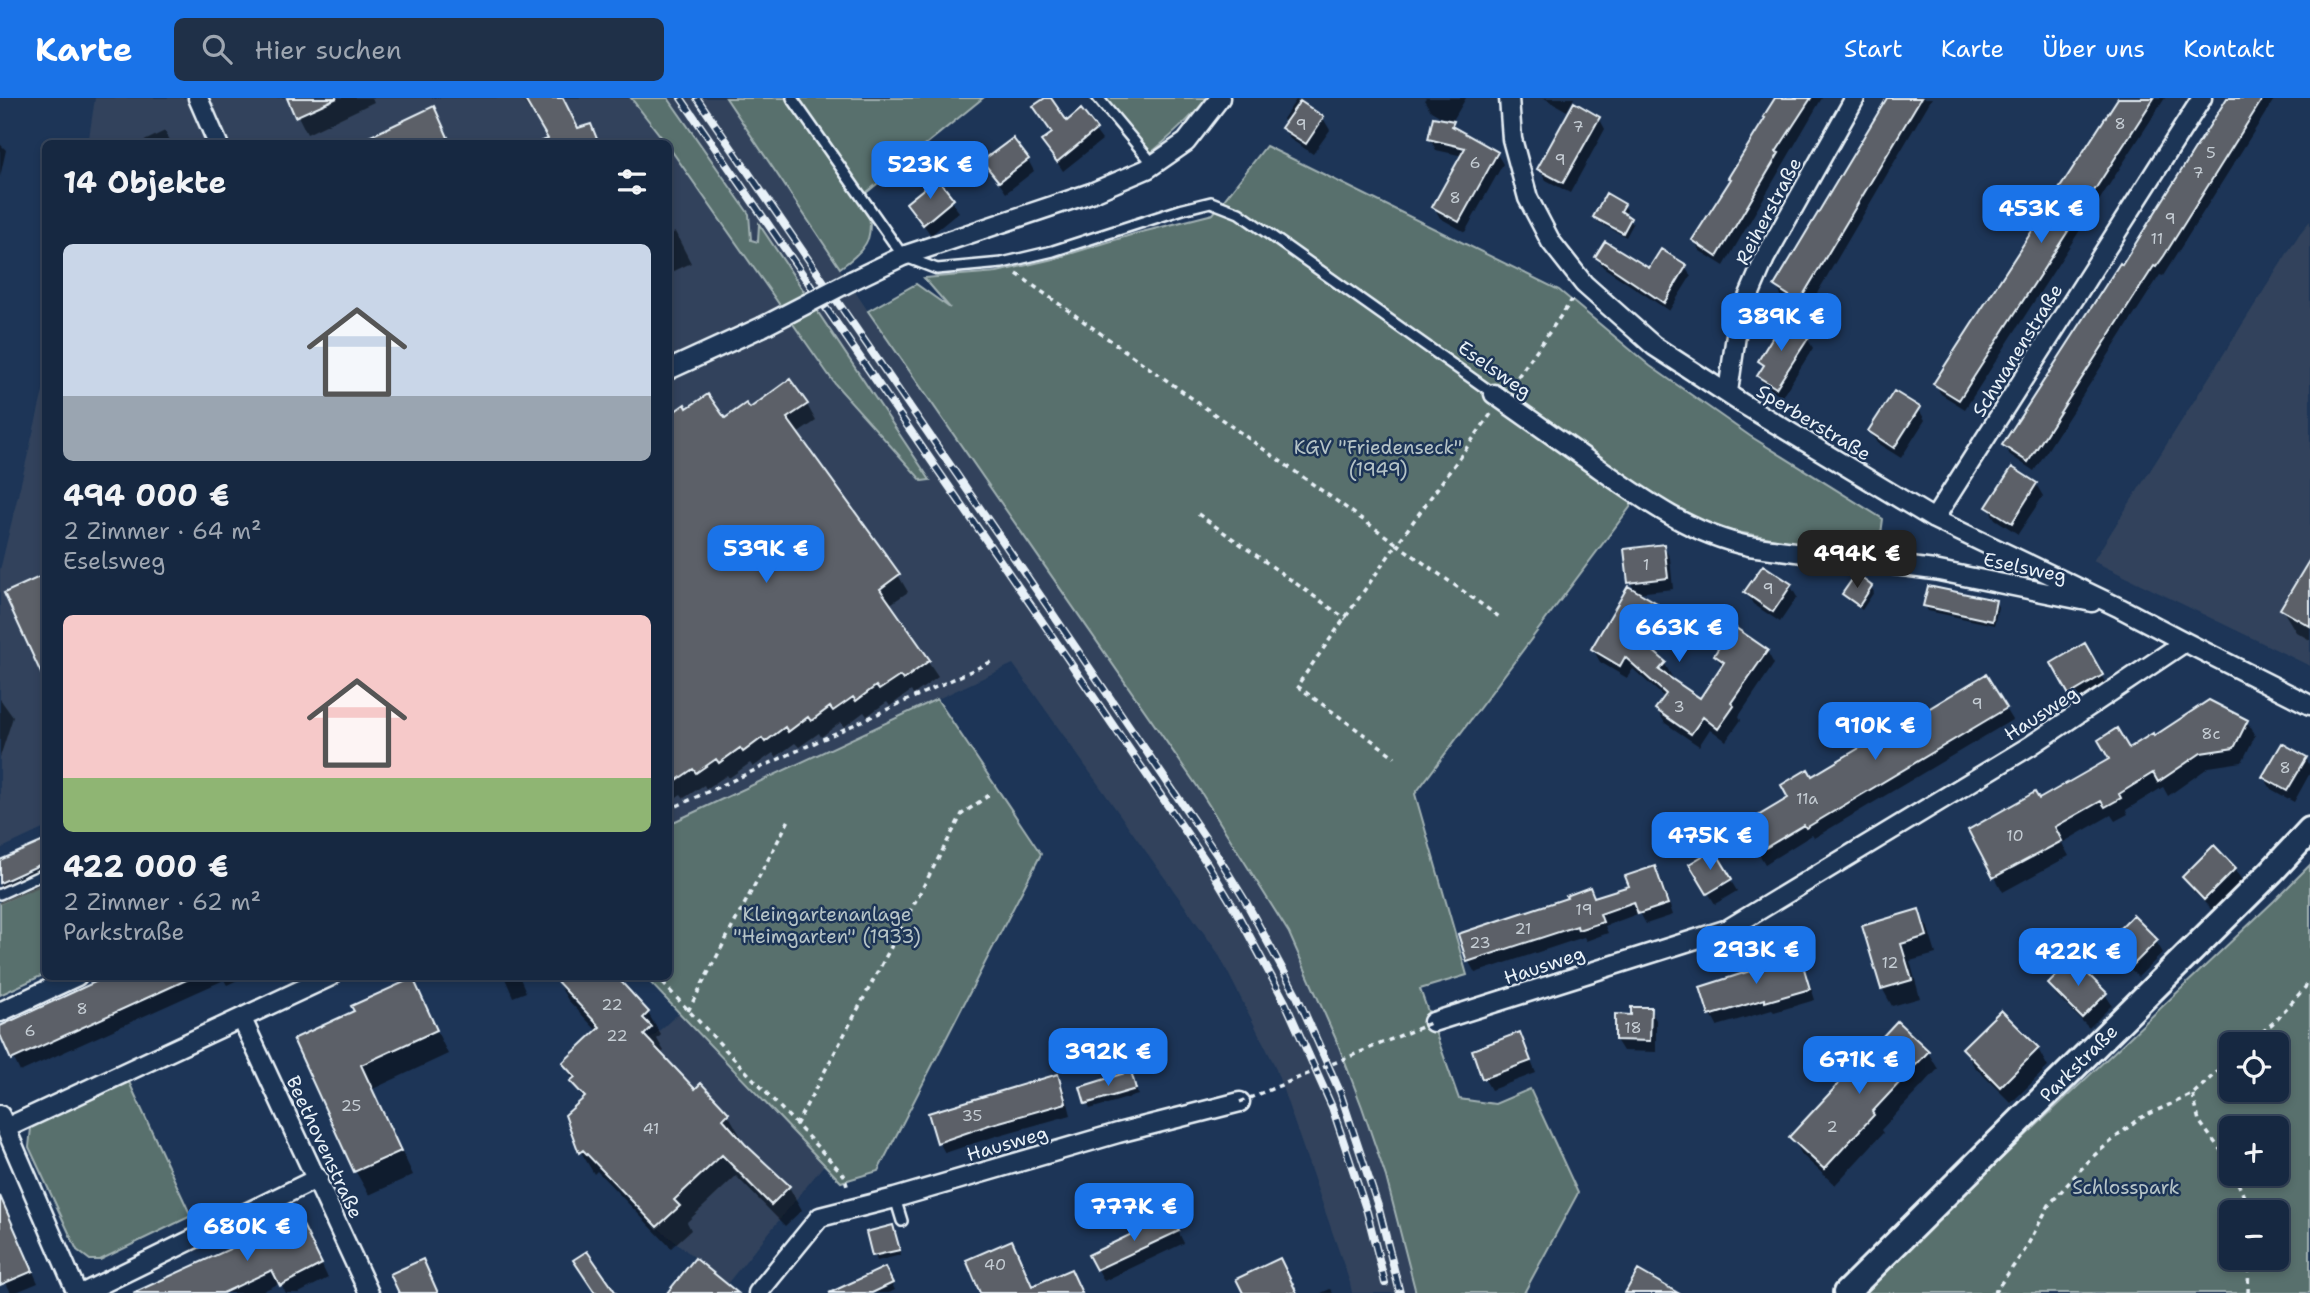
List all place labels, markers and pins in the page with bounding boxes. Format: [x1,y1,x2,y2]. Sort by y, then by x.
pin: 523K € [873,141,987,201]
pin: 453K € [1984,186,2098,245]
pin: 389K € [1724,294,1838,353]
pin: 539K € [709,526,823,585]
pin: 494K € [1800,531,1914,590]
pin: 663K € [1622,604,1736,664]
pin: 910K € [1818,702,1932,762]
pin: 475K € [1653,812,1767,872]
pin: 293K € [1699,926,1813,986]
pin: 422K € [2021,928,2135,988]
pin: 392K € [1051,1028,1165,1088]
pin: 671K € [1802,1037,1916,1096]
pin: 777K € [1077,1184,1191,1243]
pin: 680K € [190,1204,304,1263]

